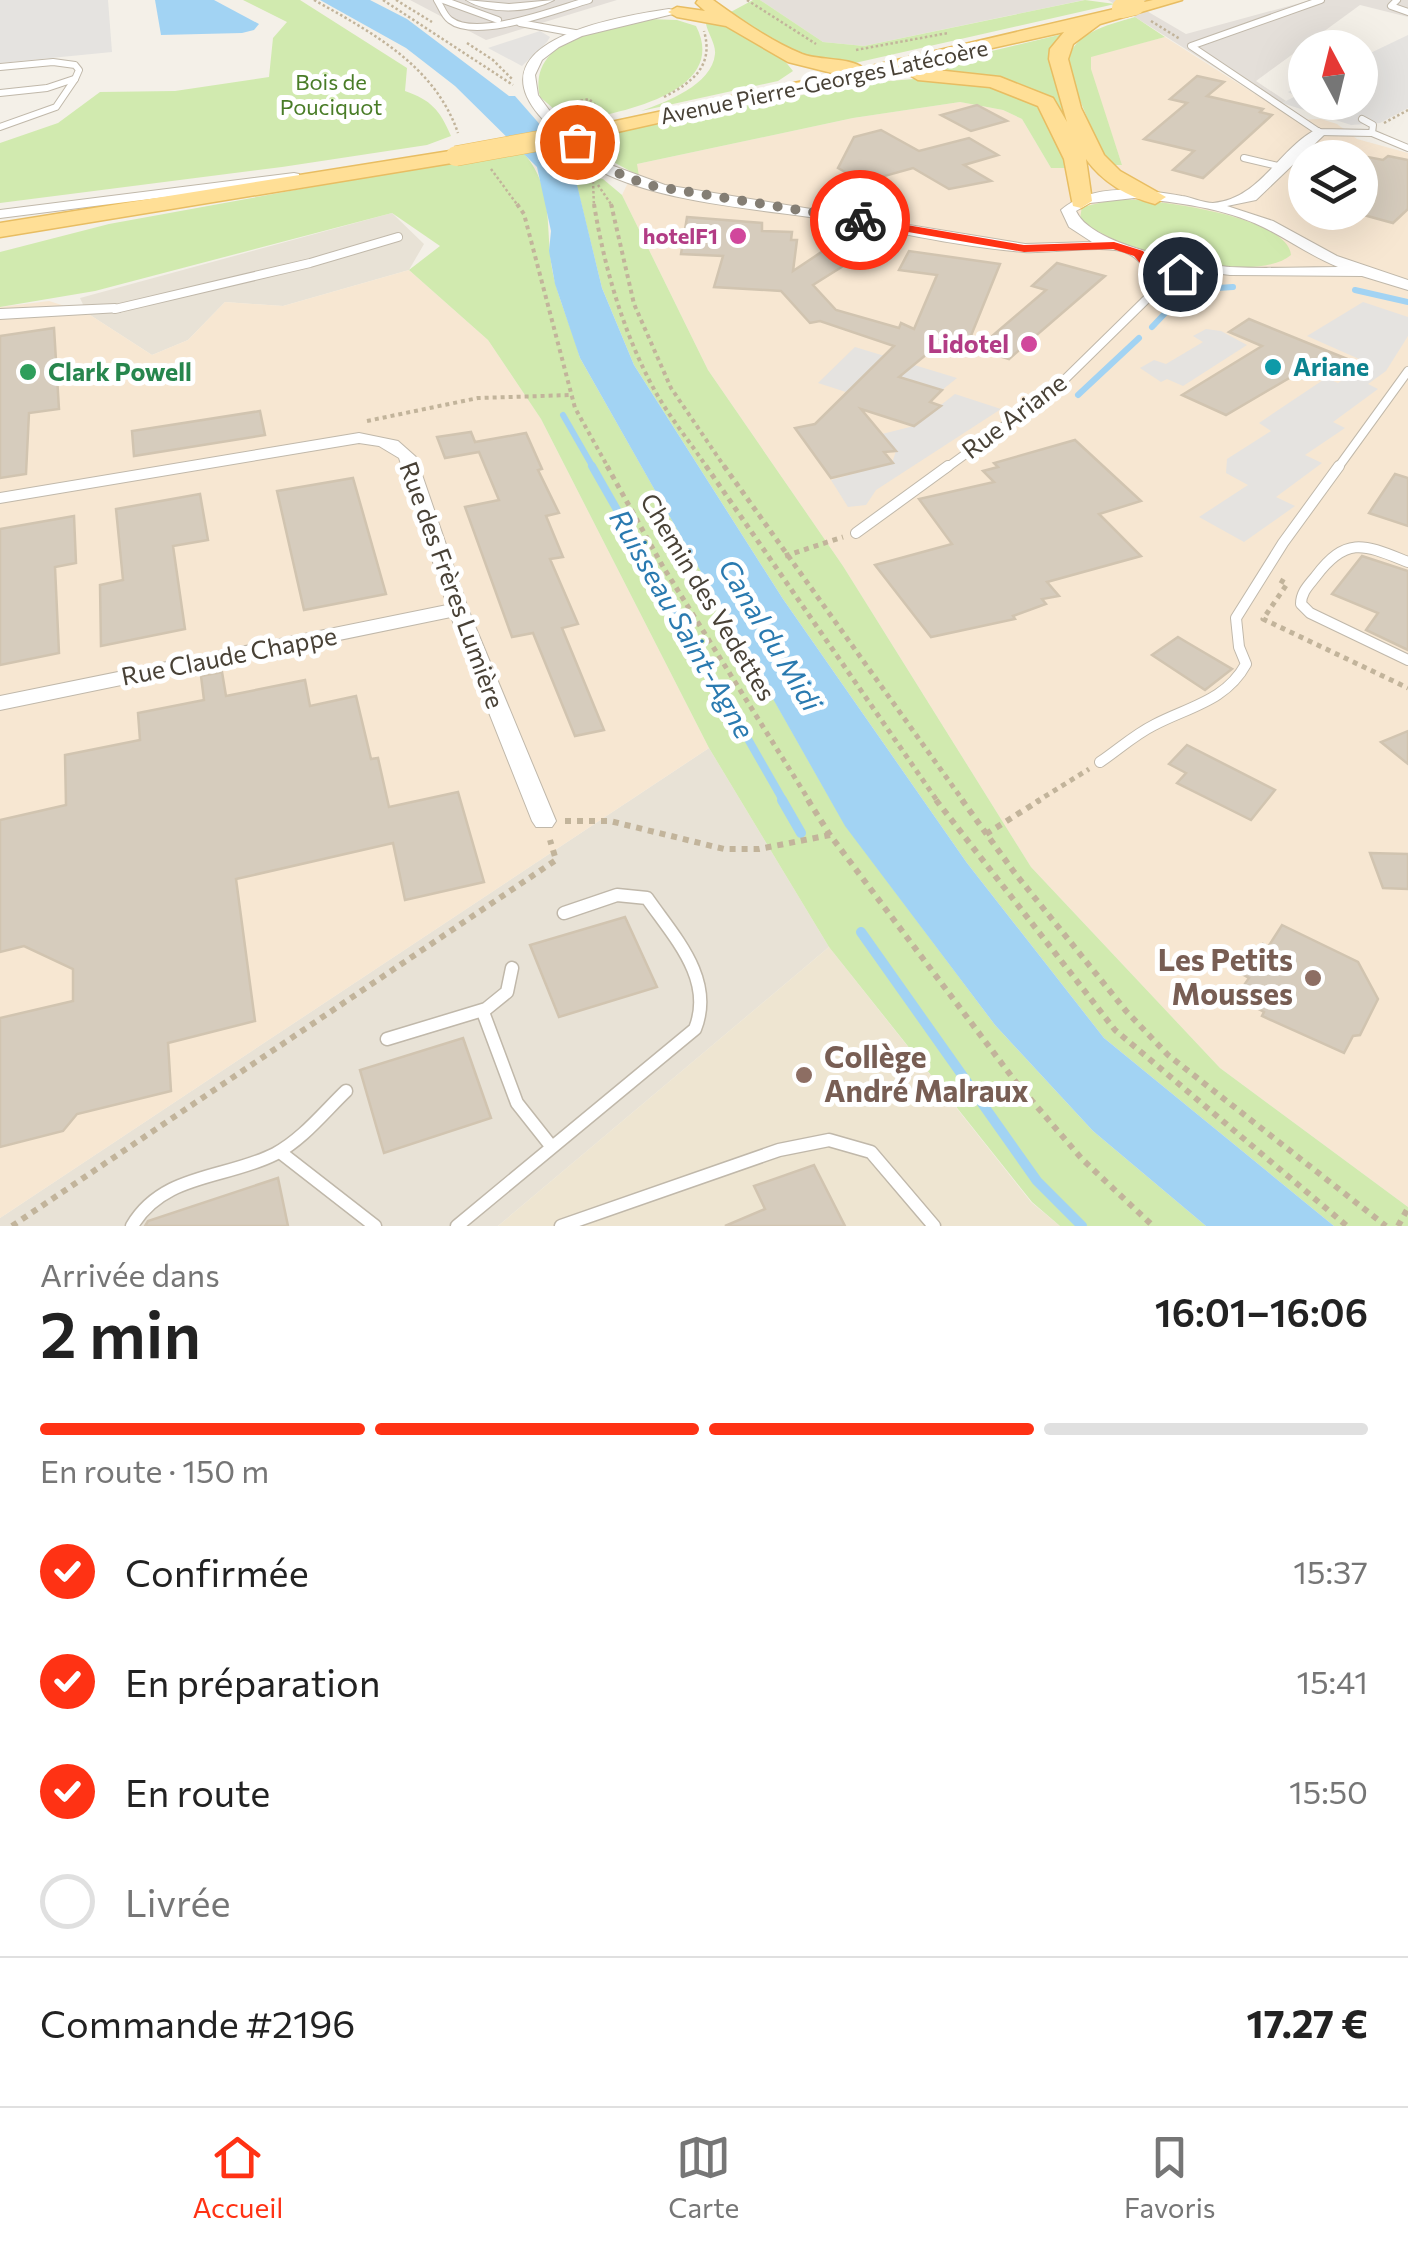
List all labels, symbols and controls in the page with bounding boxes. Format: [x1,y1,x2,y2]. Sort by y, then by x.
north arrow [1288,30,1378,120]
map controls [1288,30,1378,230]
street label: Avenue Pierre-Georges Latécoère [658,34,990,129]
park label: Bois de Pouciquot [280,68,382,120]
pin [535,100,620,185]
icon: bag [550,115,605,170]
button: layers [1288,140,1378,230]
courier [810,170,910,270]
icon: bike [833,193,888,248]
place label: hotelF1 [643,222,718,249]
marker: hotelF1 [727,225,749,247]
pin [1138,232,1223,317]
icon: home [1153,247,1208,302]
place label: Lidotel [928,328,1009,358]
marker: Lidotel [1018,333,1040,355]
place label: Ariane [1293,351,1369,381]
place label: Clark Powell [48,356,192,386]
marker: Ariane [1262,356,1284,378]
marker: Clark Powell [17,361,39,383]
street label: Rue Ariane [955,366,1071,464]
street label: Rue des Frères Lumière [394,457,512,712]
street label: Chemin des Vedettes [635,487,783,706]
water label: Ruisseau Saint-Agne [603,503,762,744]
water label: Canal du Midi [712,552,830,717]
street label: Rue Claude Chappe [119,619,339,691]
place label: Les Petits Mousses [1158,940,1293,1011]
marker: Les Petits Mousses [1302,967,1324,989]
place label: Collège André Malraux [824,1037,1029,1108]
marker: Collège André Malraux [793,1064,815,1086]
text: Arrivée dans [40,1254,220,1294]
text: 16:01–16:06 [1155,1288,1368,1335]
text: 2 min [40,1292,201,1371]
text: En route · 150 m [40,1450,269,1490]
icon: check [40,1544,95,1599]
text: Confirmée [125,1548,309,1595]
text: 15:37 [1293,1551,1368,1591]
icon: check [40,1654,95,1709]
text: En préparation [125,1658,381,1705]
text: 15:41 [1296,1661,1368,1701]
icon: check [40,1764,95,1819]
text: En route [125,1768,270,1815]
text: 15:50 [1289,1771,1368,1811]
text: Livrée [125,1878,231,1925]
text: Commande #2196 [40,1999,355,2046]
text: 17.27 € [1247,1999,1368,2046]
tab: Accueil [192,2130,283,2224]
tab: Carte [668,2130,739,2224]
tab: Favoris [1124,2130,1216,2224]

